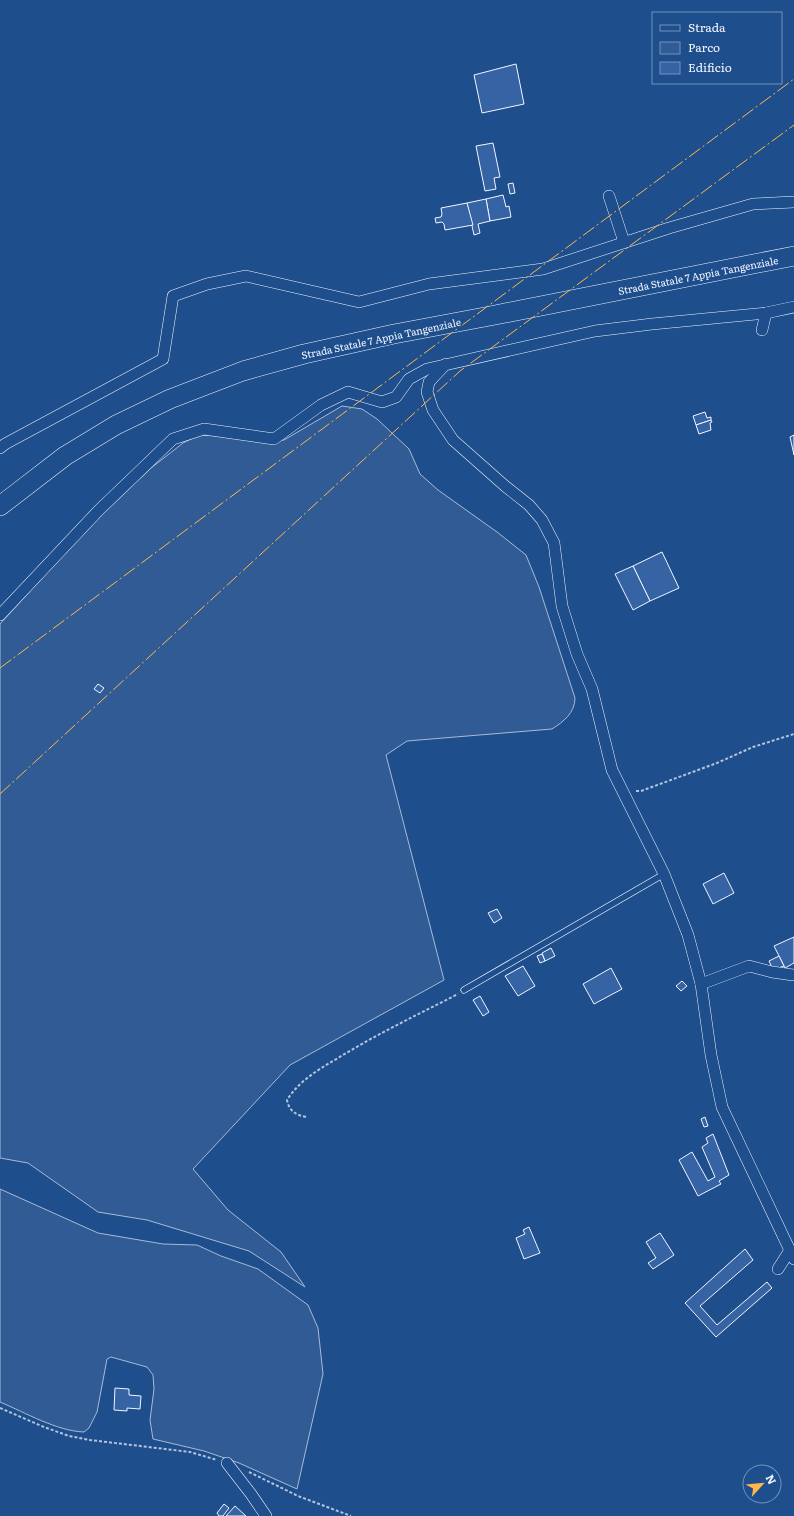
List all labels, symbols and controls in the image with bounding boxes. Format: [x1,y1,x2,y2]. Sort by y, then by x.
legend [652,12,782,84]
text: Strada [688,18,726,36]
text: Parco [688,38,720,56]
text: Edificio [688,58,732,76]
street label: Strada Statale 7 Appia Tangenziale [617,252,779,298]
street label: Strada Statale 7 Appia Tangenziale [300,314,462,362]
north arrow [742,1464,782,1504]
text: N [763,1471,781,1487]

